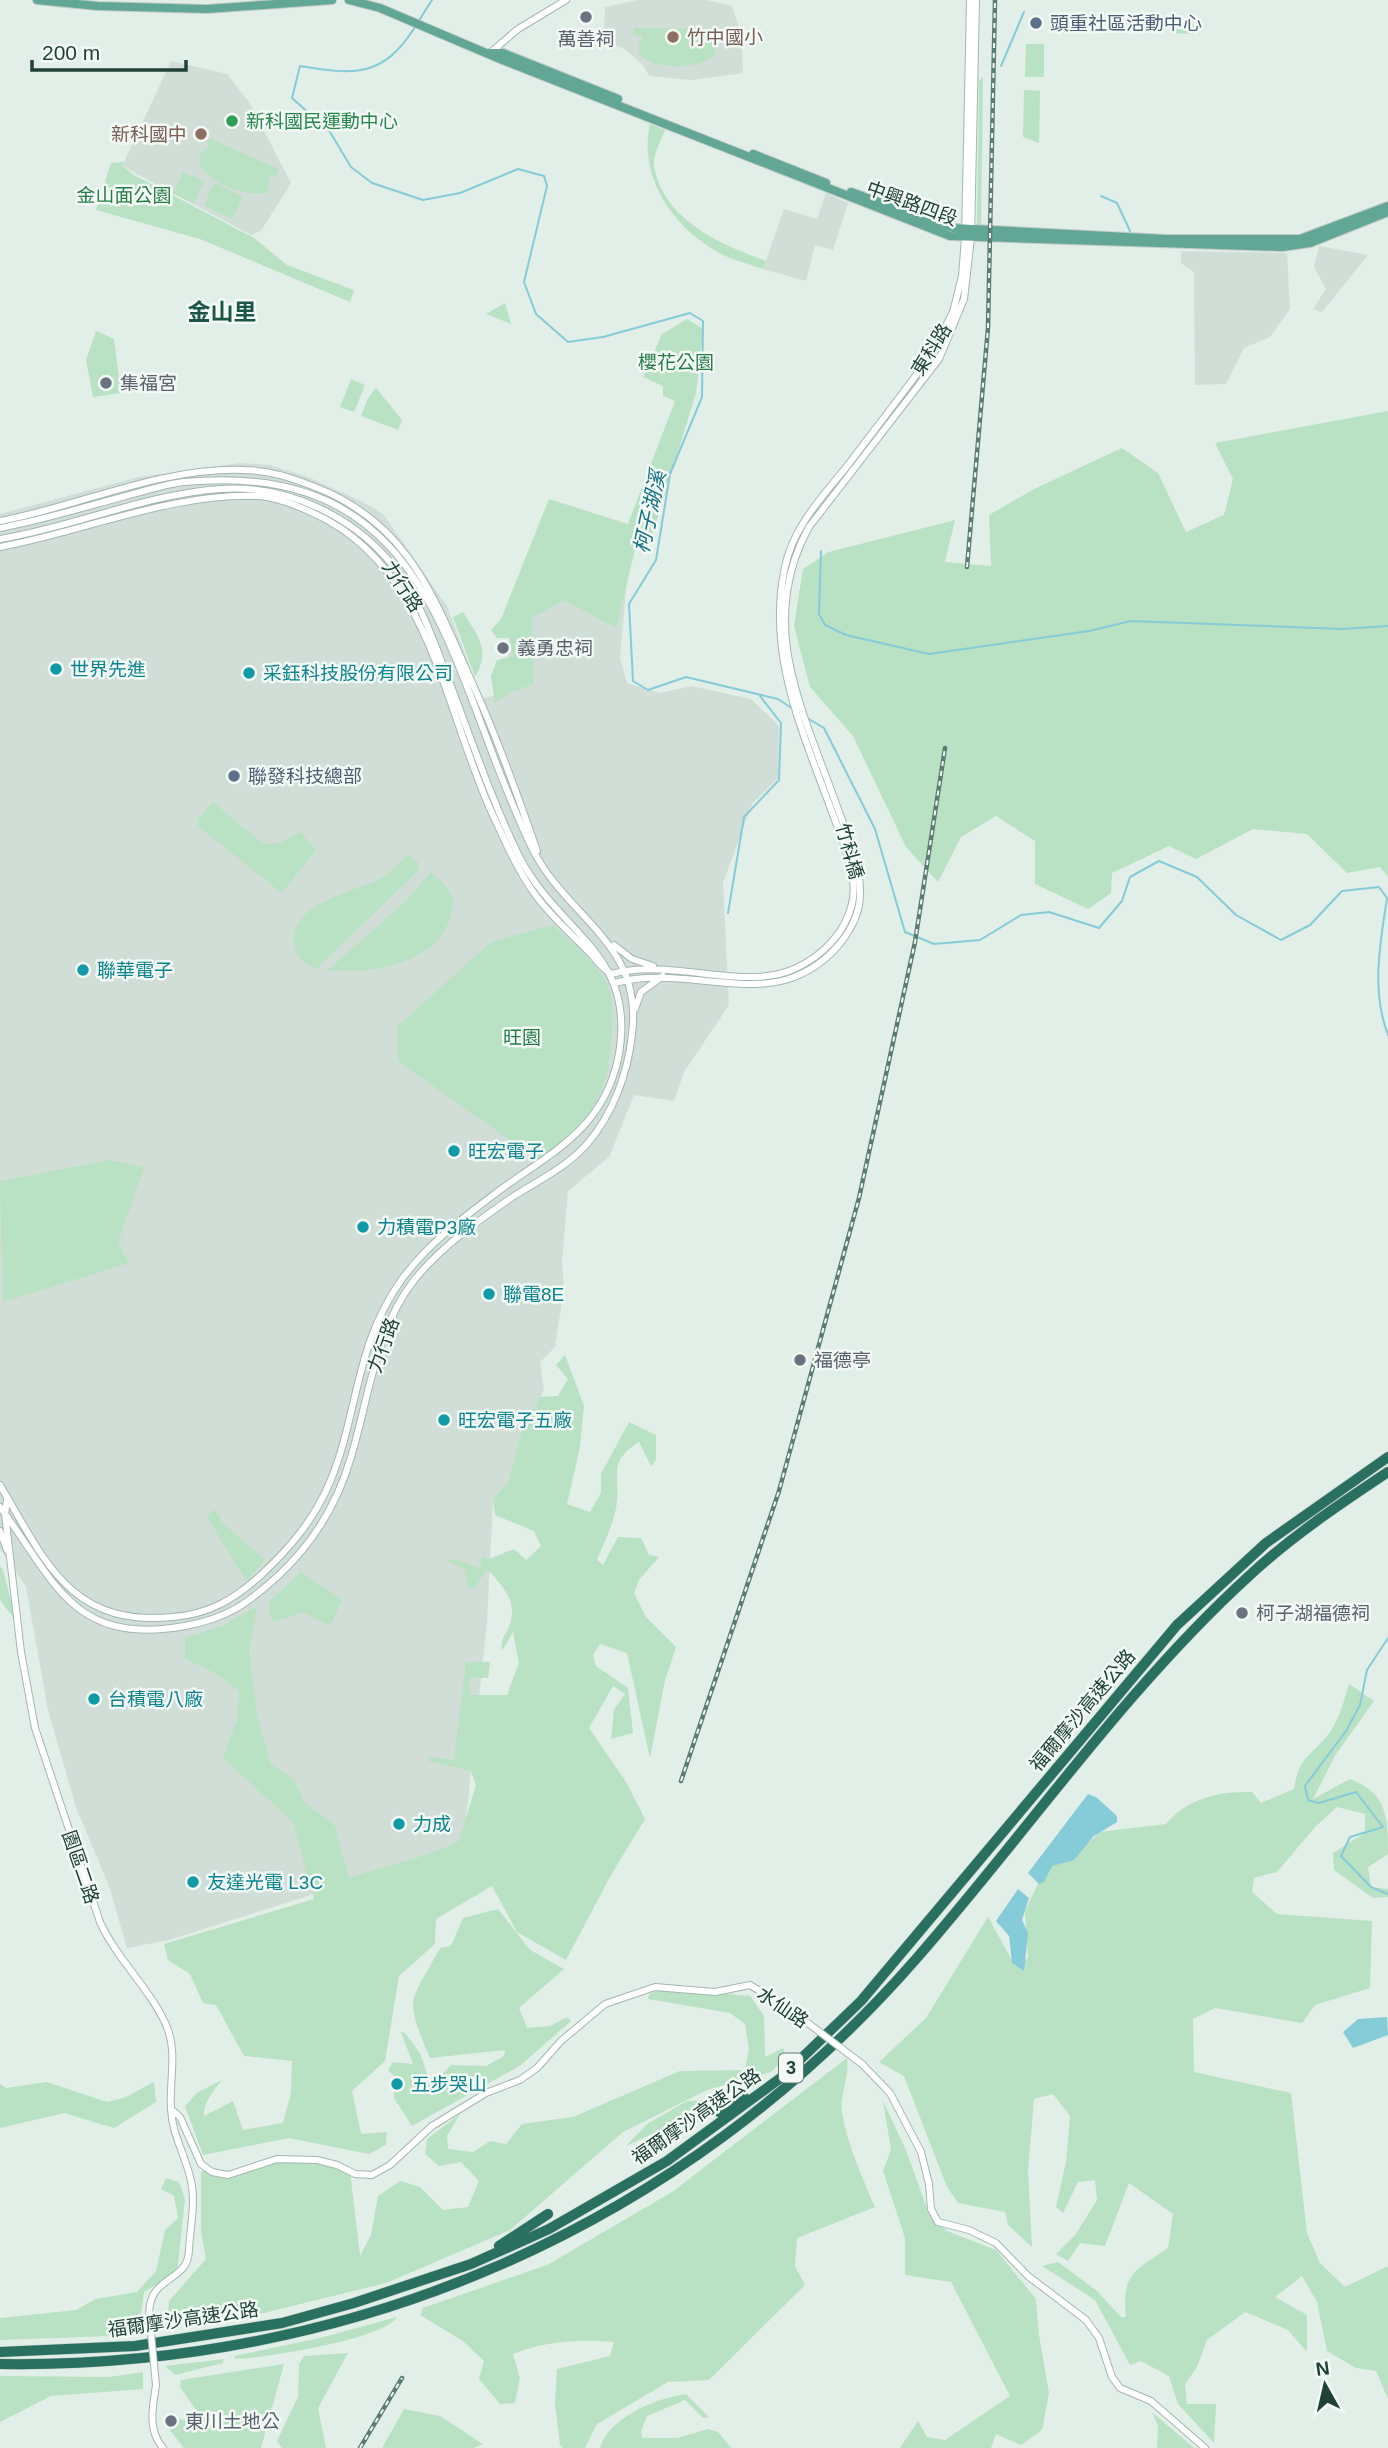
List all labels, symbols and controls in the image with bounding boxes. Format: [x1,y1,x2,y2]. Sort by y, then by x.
marker: 萬善祠 [578,9,594,25]
place label: 頭重社區活動中心 [1050,13,1202,34]
marker: 頭重社區活動中心 [1028,15,1044,31]
place label: 竹中國小 [687,27,763,48]
scale bar [32,28,186,72]
place label: 萬善祠 [557,29,615,50]
marker: 竹中國小 [665,29,681,45]
text: 200 m [42,41,100,64]
place label: 新科國民運動中心 [246,111,398,132]
marker: 新科國民運動中心 [224,113,240,129]
place label: 新科國中 [111,124,187,145]
marker: 新科國中 [193,126,209,142]
street label: 中興路四段 [864,177,960,230]
park label: 金山面公園 [76,185,172,206]
district label: 金山里 [188,299,257,325]
street label: 東科路 [907,320,955,379]
park label: 櫻花公園 [638,352,714,373]
place label: 集福宮 [120,373,177,394]
marker: 集福宮 [98,375,114,391]
water label: 柯子湖溪 [630,465,670,555]
street label: 力行路 [378,557,427,616]
place label: 義勇忠祠 [517,638,593,659]
marker: 義勇忠祠 [495,640,511,656]
place label: 世界先進 [70,659,146,680]
marker: 世界先進 [48,661,64,677]
place label: 采鈺科技股份有限公司 [263,663,453,684]
marker: 采鈺科技股份有限公司 [241,665,257,681]
place label: 聯發科技總部 [248,766,362,787]
marker: 聯發科技總部 [226,768,242,784]
street label: 竹科橋 [832,821,867,881]
place label: 聯華電子 [97,960,173,981]
marker: 聯華電子 [75,962,91,978]
park label: 旺園 [503,1027,541,1048]
place label: 旺宏電子 [468,1141,544,1162]
marker: 旺宏電子 [446,1143,462,1159]
place label: 力積電P3廠 [377,1217,476,1238]
marker: 力積電P3廠 [355,1219,371,1235]
place label: 聯電8E [503,1284,564,1305]
marker: 聯電8E [481,1286,497,1302]
street label: 力行路 [364,1315,403,1376]
place label: 福德亭 [814,1350,871,1371]
marker: 福德亭 [792,1352,808,1368]
place label: 旺宏電子五廠 [458,1410,572,1431]
marker: 旺宏電子五廠 [436,1412,452,1428]
place label: 柯子湖福德祠 [1256,1603,1370,1624]
marker: 柯子湖福德祠 [1234,1605,1250,1621]
street label: 福爾摩沙高速公路 [1025,1645,1139,1775]
place label: 台積電八廠 [108,1689,203,1710]
marker: 台積電八廠 [86,1691,102,1707]
place label: 力成 [413,1814,451,1835]
marker: 力成 [391,1816,407,1832]
street label: 園區二路 [58,1828,103,1907]
place label: 友達光電 L3C [207,1872,323,1893]
marker: 友達光電 L3C [185,1874,201,1890]
street label: 水仙路 [753,1983,812,2032]
road number: 3 [779,2054,803,2082]
street label: 福爾摩沙高速公路 [628,2064,765,2169]
place label: 五步哭山 [411,2074,487,2095]
marker: 五步哭山 [389,2076,405,2092]
street label: 福爾摩沙高速公路 [106,2299,260,2340]
north arrow [1290,2350,1360,2420]
text: N [1314,2357,1331,2380]
place label: 東川土地公 [185,2411,280,2432]
marker: 東川土地公 [163,2413,179,2429]

